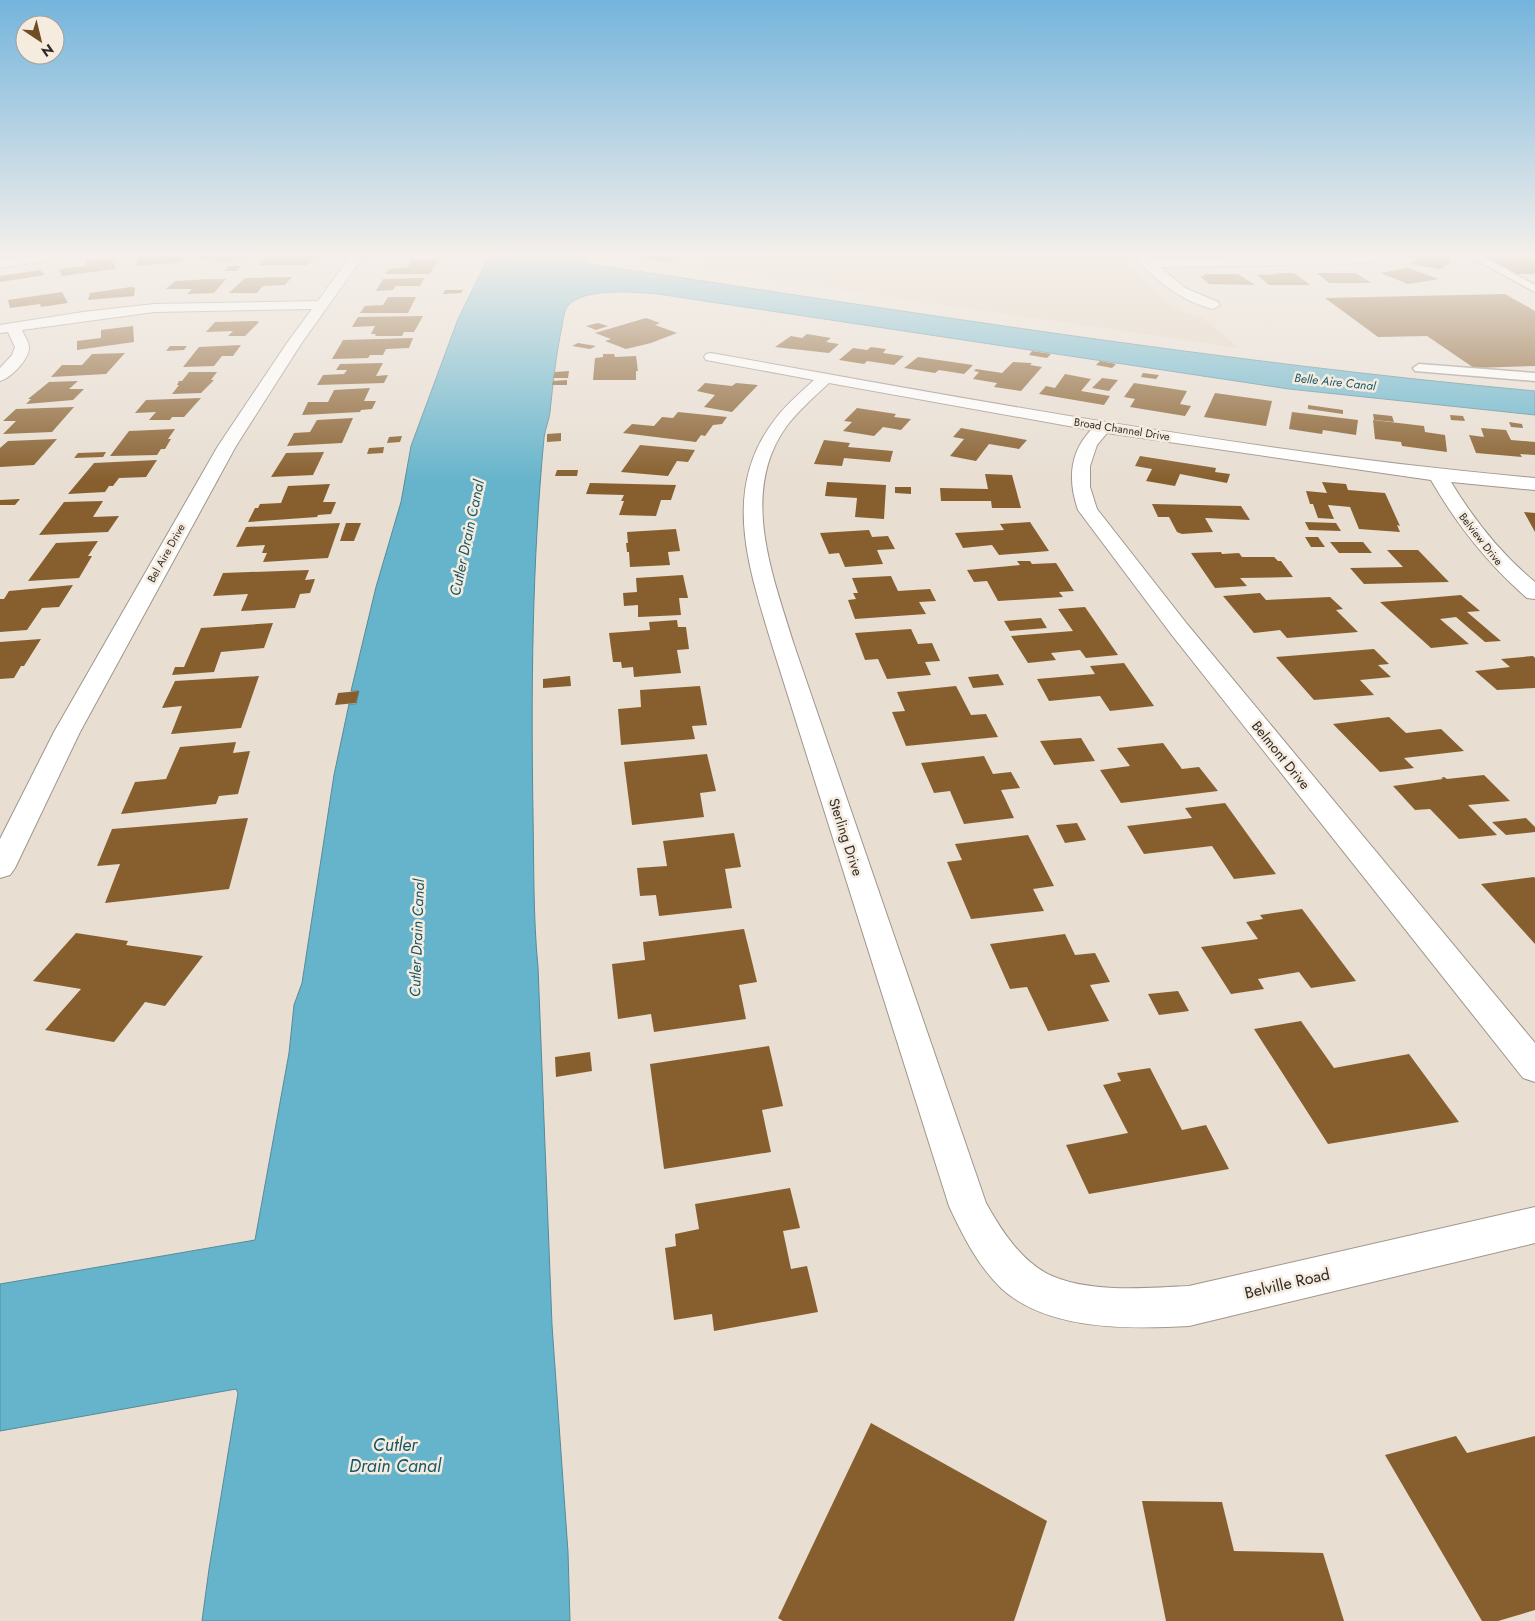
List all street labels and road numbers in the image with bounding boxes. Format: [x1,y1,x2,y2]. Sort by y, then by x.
street label: Broad Channel Drive [1073,414,1171,445]
street label: Belview Drive [1455,509,1507,569]
street label: Bel Aire Drive [143,521,189,585]
street label: Belmont Drive [1247,717,1315,793]
street label: Sterling Drive [824,796,868,878]
street label: Belville Road [1242,1263,1332,1304]

